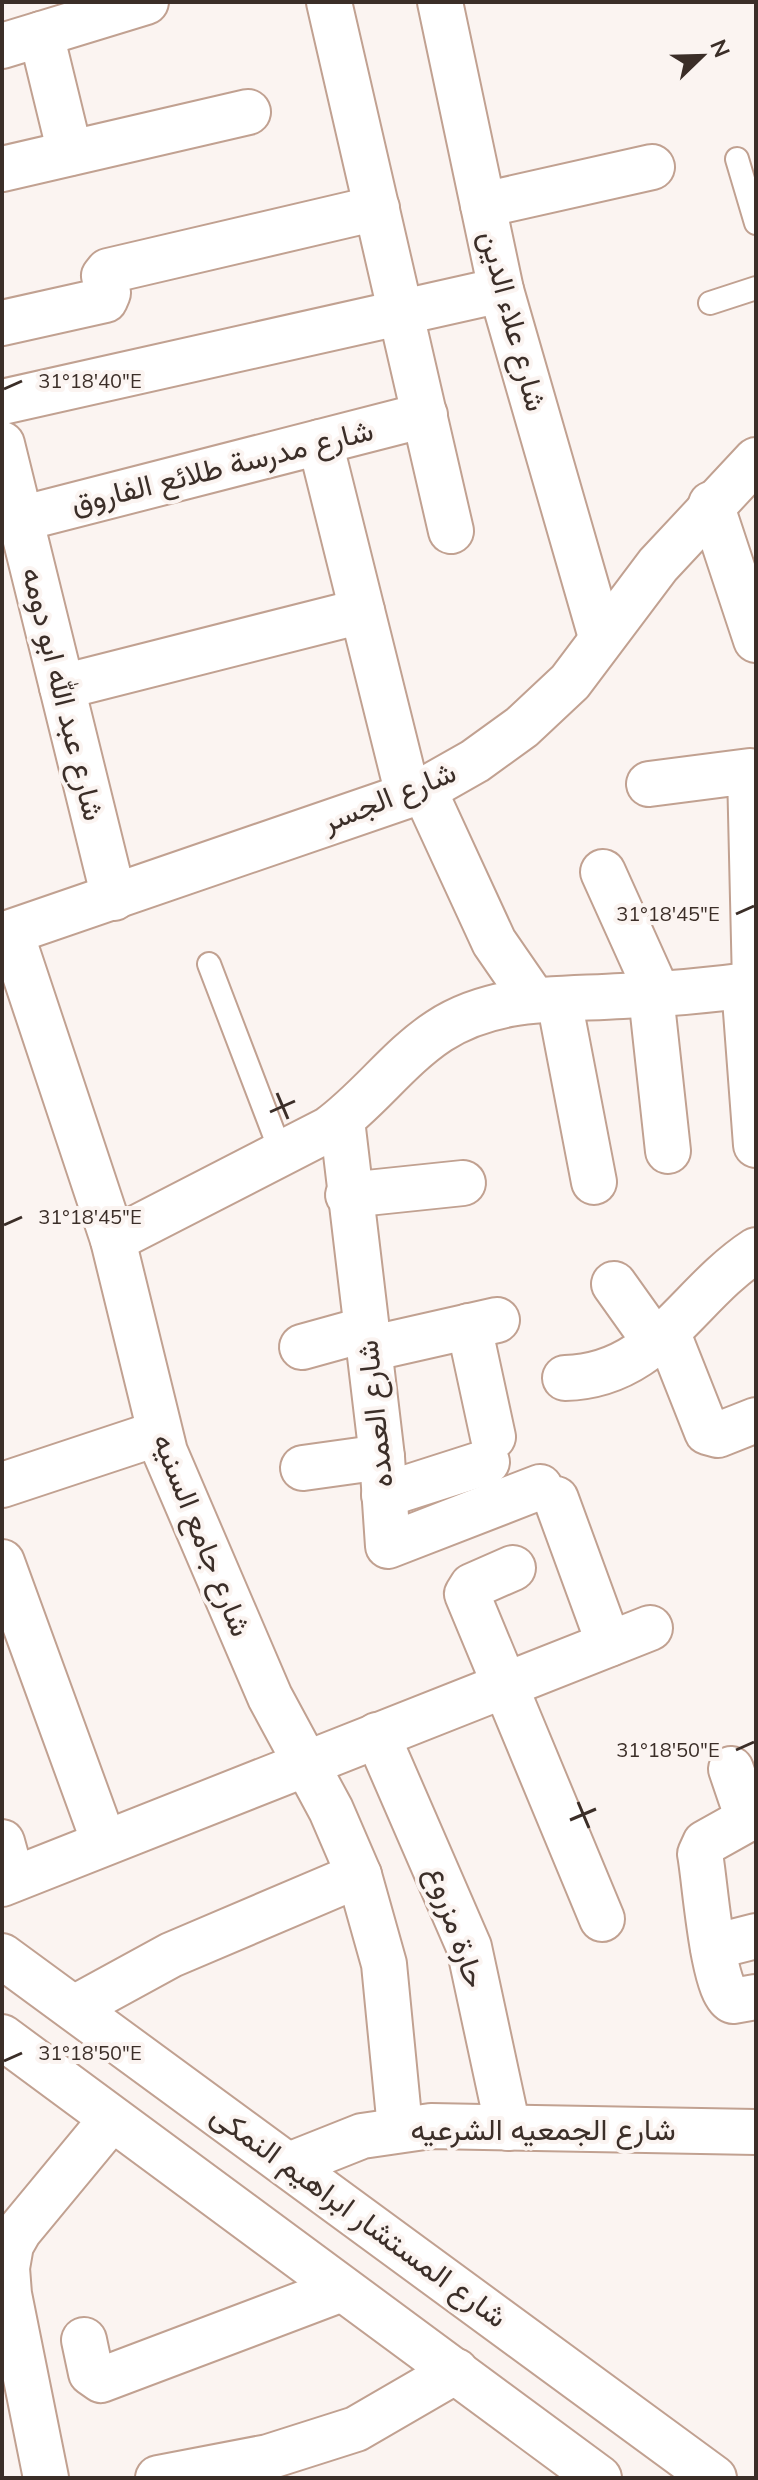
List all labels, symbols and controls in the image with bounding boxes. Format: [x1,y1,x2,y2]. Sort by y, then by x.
north arrow [662,16,742,96]
text: N [704,35,737,61]
street label: شارع علاء الدين [470,226,556,416]
text: 31°18'40"E [38,368,142,393]
street label: شارع مدرسة طلائع الفاروق [67,410,377,524]
street label: شارع عبد الله ابو دومه [12,563,114,825]
street label: شارع الجسر [315,752,462,842]
text: 31°18'45"E [616,901,720,926]
text: 31°18'45"E [38,1204,142,1229]
street label: شارع العمده [347,1338,403,1490]
street label: شارع جامع السنيه [143,1428,261,1642]
text: 31°18'50"E [616,1737,720,1762]
street label: حارة مزروع [416,1861,496,1993]
text: 31°18'50"E [38,2040,142,2065]
street label: شارع المستشار ابراهيم النمكى [203,2095,515,2337]
street label: شارع الجمعيه الشرعيه [410,2110,676,2150]

